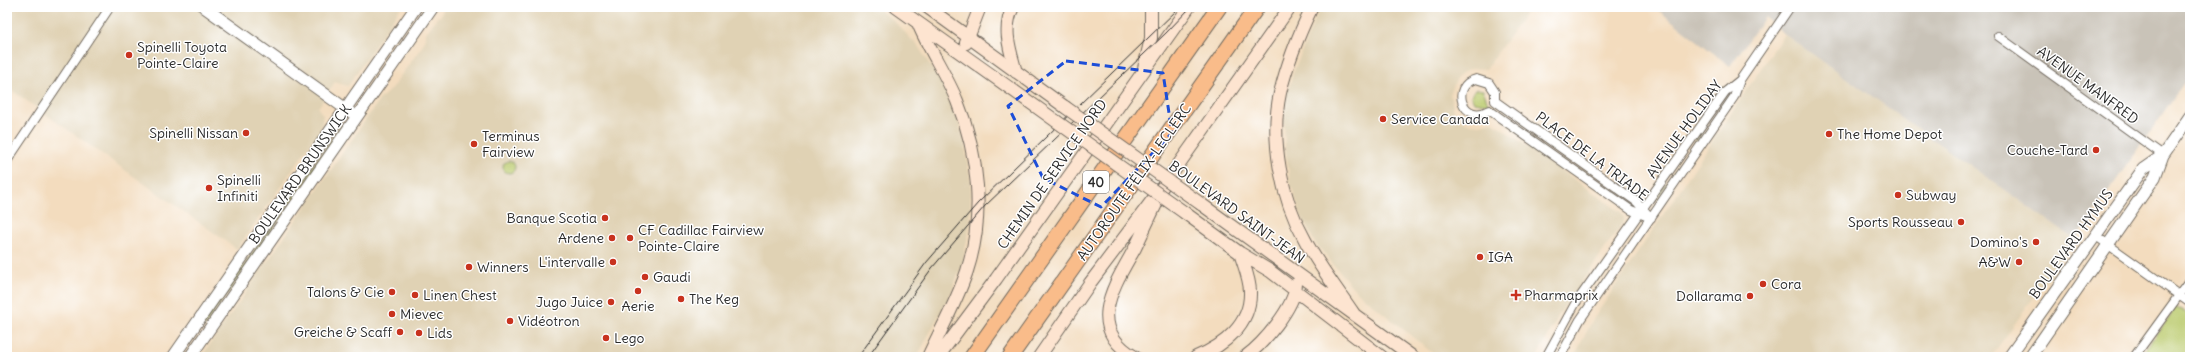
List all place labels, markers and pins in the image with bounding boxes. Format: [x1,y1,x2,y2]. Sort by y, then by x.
place label: Spinelli Toyota Pointe-Claire [137,38,227,72]
marker: Spinelli Toyota Pointe-Claire [124,50,134,60]
place label: Service Canada [1391,110,1489,128]
marker: Service Canada [1378,114,1388,124]
place label: Spinelli Nissan [149,124,238,142]
place label: The Home Depot [1837,125,1943,143]
place label: Terminus Fairview [482,127,540,161]
marker: Spinelli Nissan [241,128,251,138]
marker: The Home Depot [1824,129,1834,139]
marker: Terminus Fairview [469,139,479,149]
place label: Couche-Tard [2007,141,2088,159]
marker: Couche-Tard [2091,145,2101,155]
place label: Spinelli Infiniti [217,171,261,205]
marker: Spinelli Infiniti [204,183,214,193]
place label: Subway [1906,186,1957,204]
marker: Subway [1893,190,1903,200]
place label: Banque Scotia [507,209,597,227]
marker: Banque Scotia [600,213,610,223]
place label: Sports Rousseau [1848,213,1953,231]
marker: Sports Rousseau [1956,217,1966,227]
place label: CF Cadillac Fairview Pointe-Claire [638,221,764,255]
place label: Ardene [558,229,604,247]
marker: Ardene [607,233,617,243]
marker: CF Cadillac Fairview Pointe-Claire [625,233,635,243]
place label: Domino's [1970,233,2028,251]
marker: Domino's [2031,237,2041,247]
place label: IGA [1488,248,1513,266]
marker: IGA [1475,252,1485,262]
place label: L'intervalle [538,253,605,271]
place label: A&W [1979,253,2011,271]
marker: L'intervalle [608,257,618,267]
marker: A&W [2014,257,2024,267]
place label: Winners [477,258,529,276]
marker: Winners [464,262,474,272]
place label: Gaudi [653,268,691,286]
marker: Gaudi [640,272,650,282]
place label: Cora [1771,275,1802,293]
marker: Cora [1758,279,1768,289]
place label: Talons & Cie [307,283,384,301]
place label: Linen Chest [423,286,497,304]
marker: Aerie [633,286,643,296]
place label: Pharmaprix [1524,286,1598,304]
marker: Talons & Cie [387,287,397,297]
place label: Dollarama [1676,287,1742,305]
marker: Linen Chest [410,290,420,300]
place label: The Keg [689,290,739,308]
marker: Pharmaprix [1511,290,1521,300]
marker: Dollarama [1745,291,1755,301]
place label: Jugo Juice [536,293,603,311]
marker: The Keg [676,294,686,304]
marker: Jugo Juice [606,297,616,307]
place label: Aerie [622,297,654,315]
place label: Mievec [400,305,443,323]
marker: Mievec [387,309,397,319]
place label: Vidéotron [518,312,580,330]
marker: Vidéotron [505,316,515,326]
place label: Greiche & Scaff [294,323,392,341]
place label: Lids [427,324,452,342]
marker: Greiche & Scaff [395,327,405,337]
marker: Lids [414,328,424,338]
place label: Lego [614,329,645,347]
marker: Lego [601,333,611,343]

